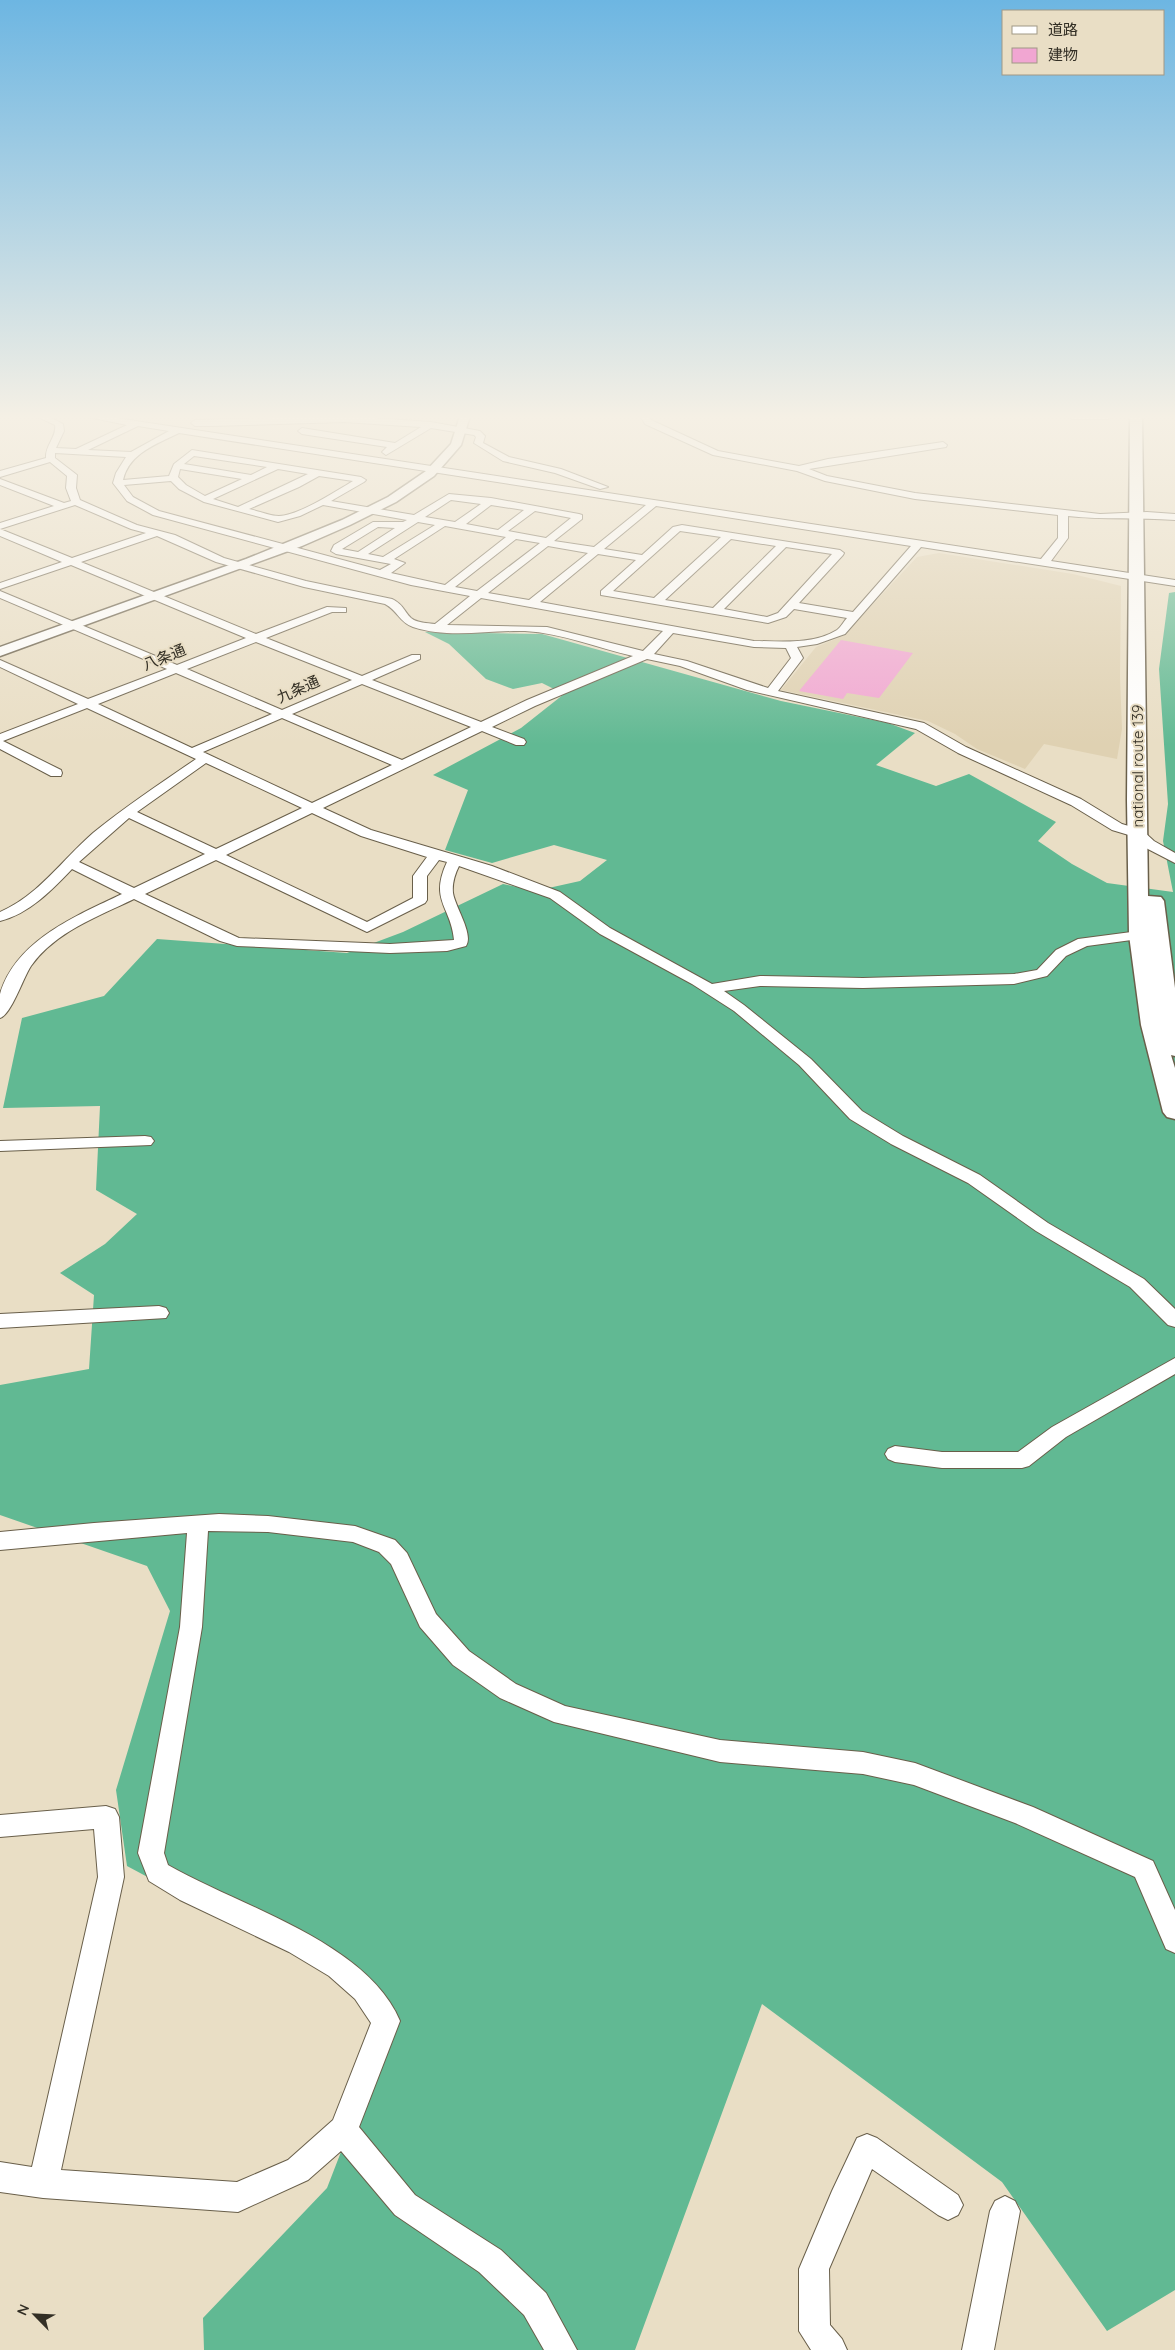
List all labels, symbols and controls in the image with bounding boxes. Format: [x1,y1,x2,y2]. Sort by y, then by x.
legend [1002,10,1165,75]
text: 道路 [1048,20,1078,39]
text: 建物 [1048,45,1078,64]
street label: 八条通 [140,640,188,674]
street label: 九条通 [274,671,322,707]
street label: national route 139 [1128,705,1147,827]
north arrow [10,2290,60,2340]
text: N [13,2301,33,2318]

